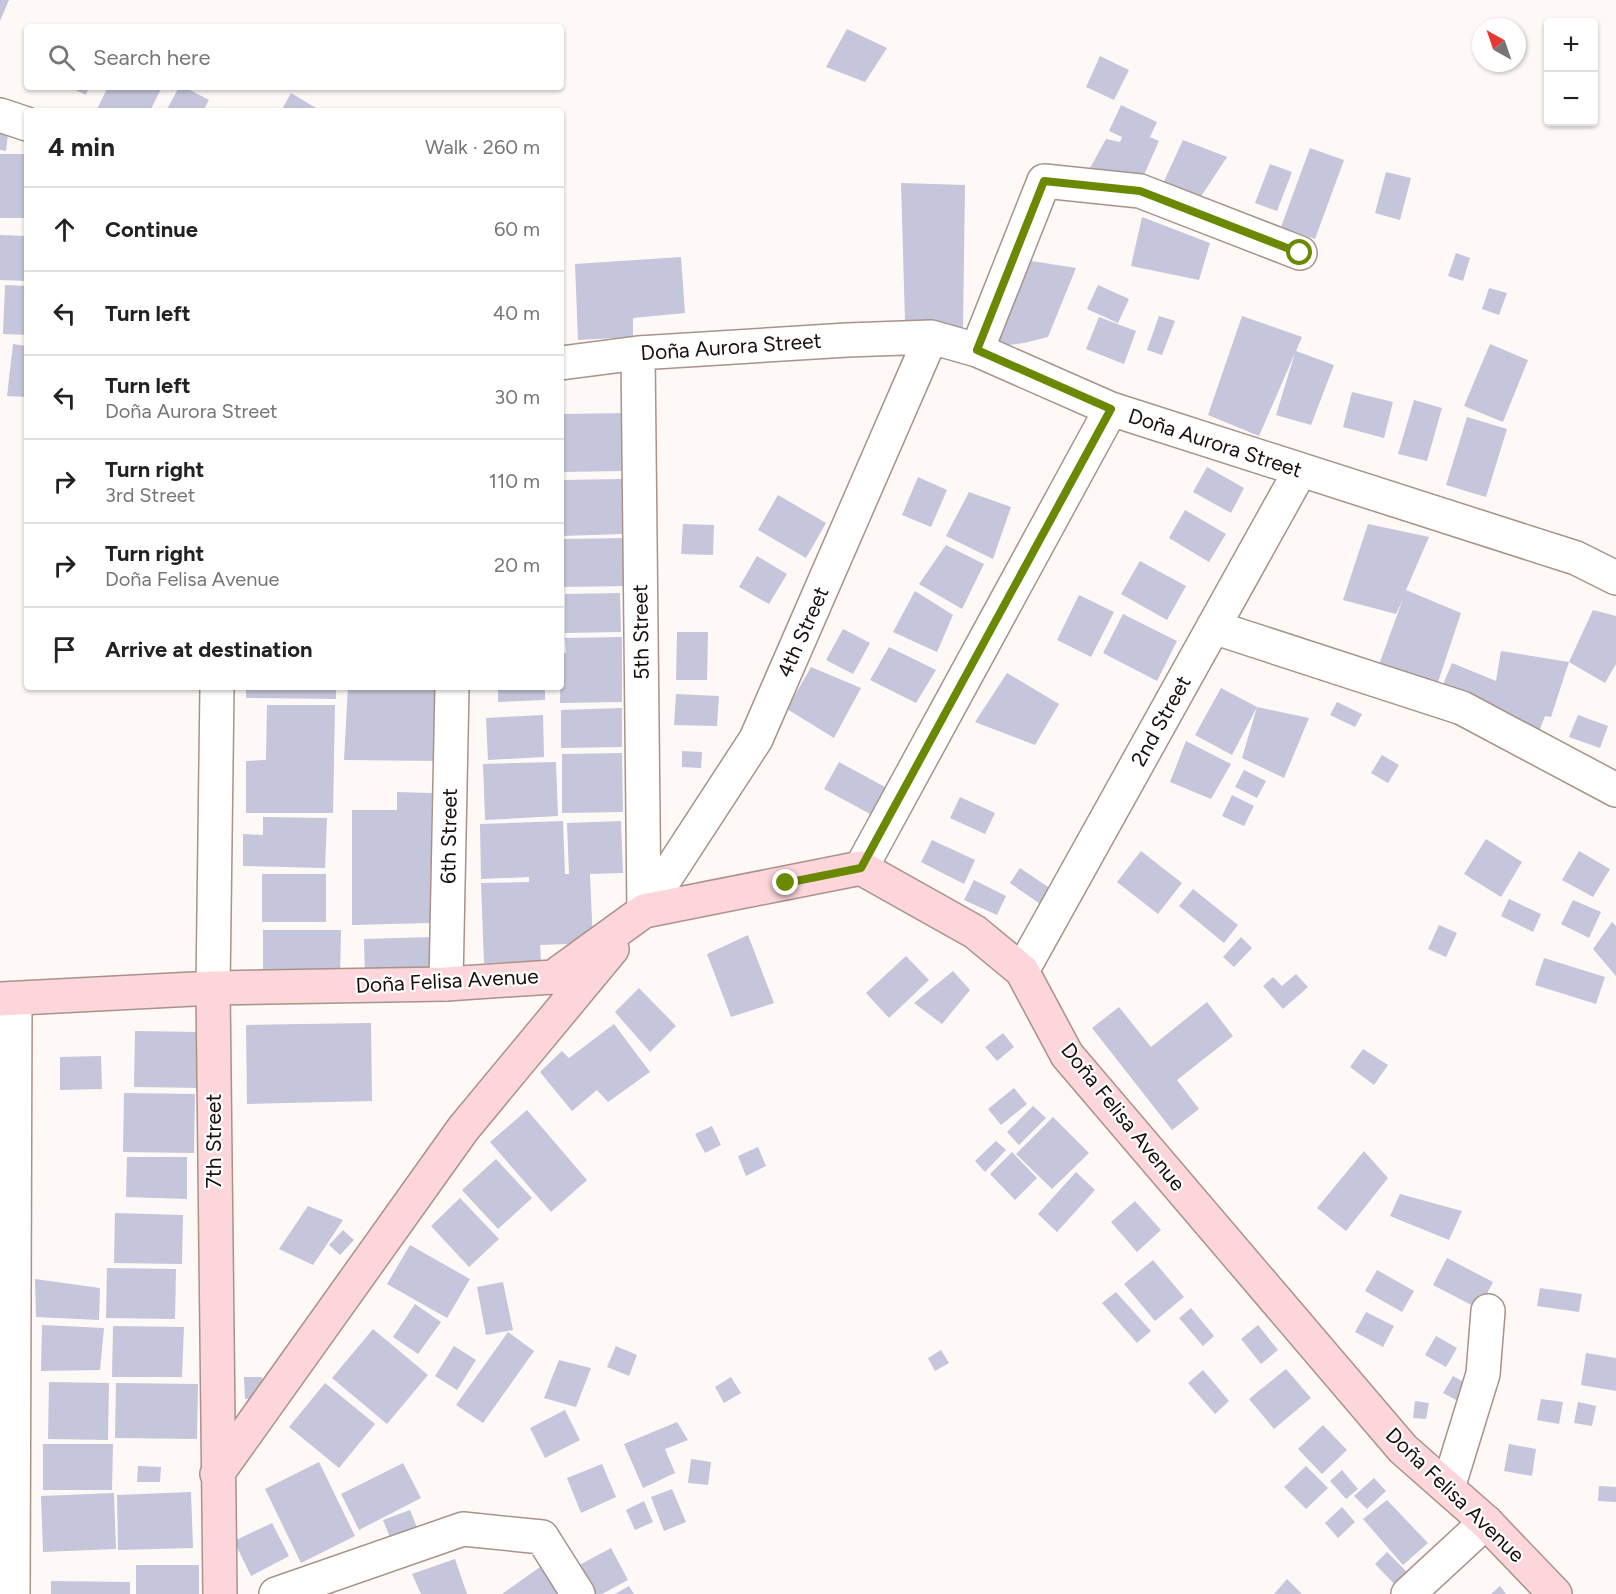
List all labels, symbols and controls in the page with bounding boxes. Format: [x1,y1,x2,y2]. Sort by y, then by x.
north arrow [1472,18,1526,72]
map controls [1544,18,1598,126]
button: + [1544,18,1598,72]
search box [24,24,564,90]
icon: search [45,41,78,74]
text: Search here [93,44,211,71]
button: − [1544,72,1598,126]
text: 4 min [48,131,115,163]
text: Walk · 260 m [425,135,540,159]
icon: ahead [48,213,81,246]
text: Continue [105,216,198,243]
text: 60 m [494,217,540,241]
route start [1286,239,1312,265]
icon: left [48,297,81,330]
text: Turn left [105,300,191,327]
text: 40 m [493,301,540,325]
street label: Doña Aurora Street [640,328,822,365]
text: Turn left [105,372,191,399]
icon: left [48,381,81,414]
text: 30 m [494,385,540,409]
text: Doña Aurora Street [105,399,278,423]
street label: Doña Aurora Street [1125,403,1305,482]
text: Turn right [105,456,204,483]
icon: right [48,465,81,498]
text: 110 m [489,469,540,493]
text: 3rd Street [105,483,195,507]
text: Turn right [105,540,204,567]
icon: right [48,549,81,582]
text: 20 m [494,553,540,577]
text: Doña Felisa Avenue [105,567,279,591]
street label: 4th Street [771,582,834,681]
street label: 5th Street [627,584,654,680]
icon: arrive [48,633,81,666]
text: Arrive at destination [105,636,313,663]
street label: 2nd Street [1125,671,1196,770]
street label: 6th Street [435,788,462,884]
route end [772,869,798,895]
street label: Doña Felisa Avenue [355,963,539,998]
street label: Doña Felisa Avenue [1056,1038,1191,1196]
street label: 7th Street [201,1093,226,1188]
street label: Doña Felisa Avenue [1381,1422,1530,1567]

